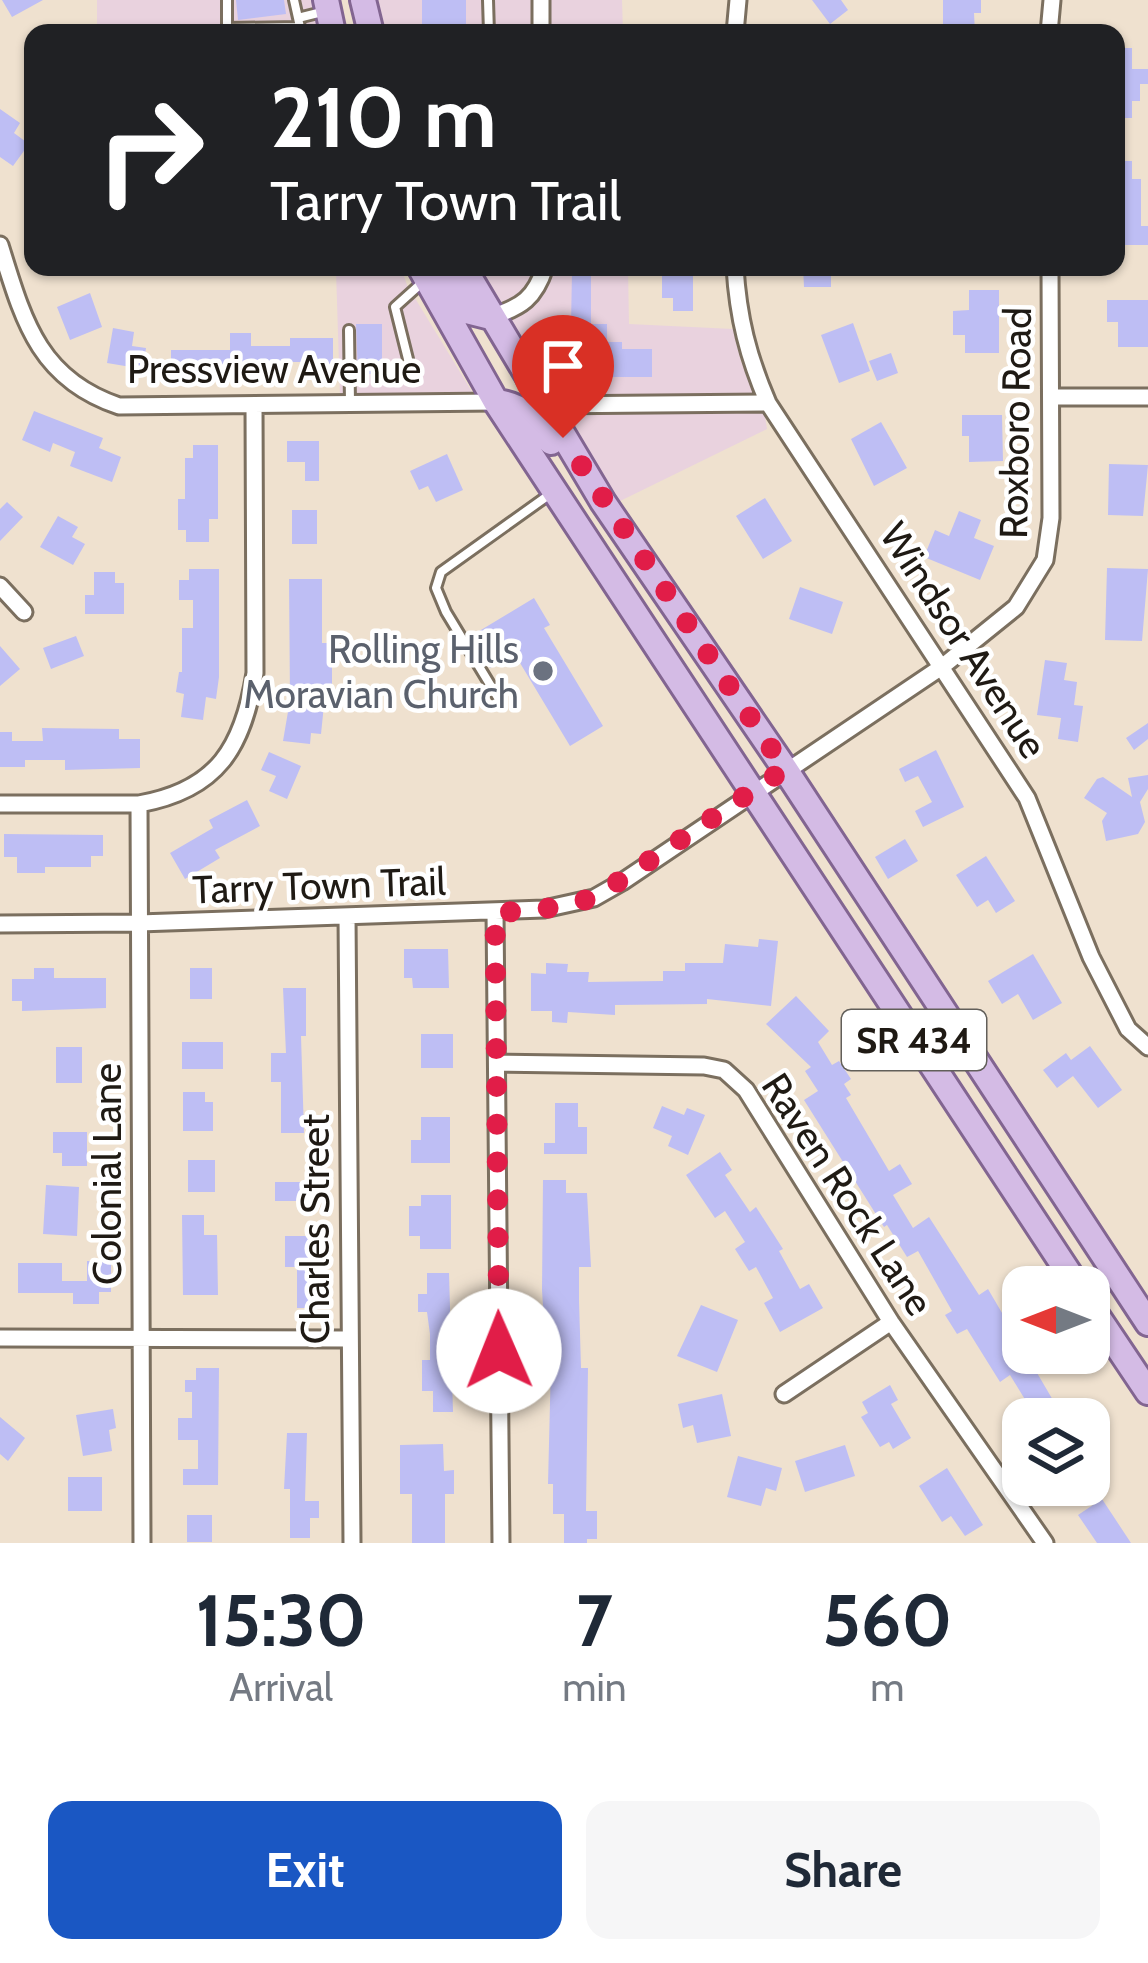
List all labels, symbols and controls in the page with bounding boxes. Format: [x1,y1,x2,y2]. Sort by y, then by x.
text: 210 m [270,66,497,168]
icon: right [72,72,228,228]
text: Tarry Town Trail [270,168,621,234]
street label: Roxboro Road [989,307,1041,539]
pin [512,315,614,438]
icon: arrive [530,333,596,399]
street label: Pressview Avenue [127,345,421,393]
street label: Windsor Avenue [870,513,1058,767]
place label: Rolling Hills Moravian Church [243,625,519,718]
marker: Rolling Hills Moravian Church [530,658,556,684]
street label: Tarry Town Trail [191,857,447,913]
road number: SR 434 [842,1010,986,1070]
street label: Colonial Lane [83,1063,131,1285]
street label: Raven Rock Lane [752,1064,944,1324]
street label: Charles Street [291,1114,339,1344]
north arrow [1002,1266,1110,1374]
map controls [1002,1266,1110,1506]
position arrow [436,1288,562,1414]
button: layers [1002,1398,1110,1506]
text: 15:30 [196,1577,367,1664]
text: 7 [576,1577,613,1664]
text: 560 [822,1577,952,1664]
text: Arrival [229,1663,333,1711]
text: min [562,1663,627,1711]
text: m [870,1663,904,1711]
button: Exit [48,1801,562,1939]
button: Share [586,1801,1100,1939]

